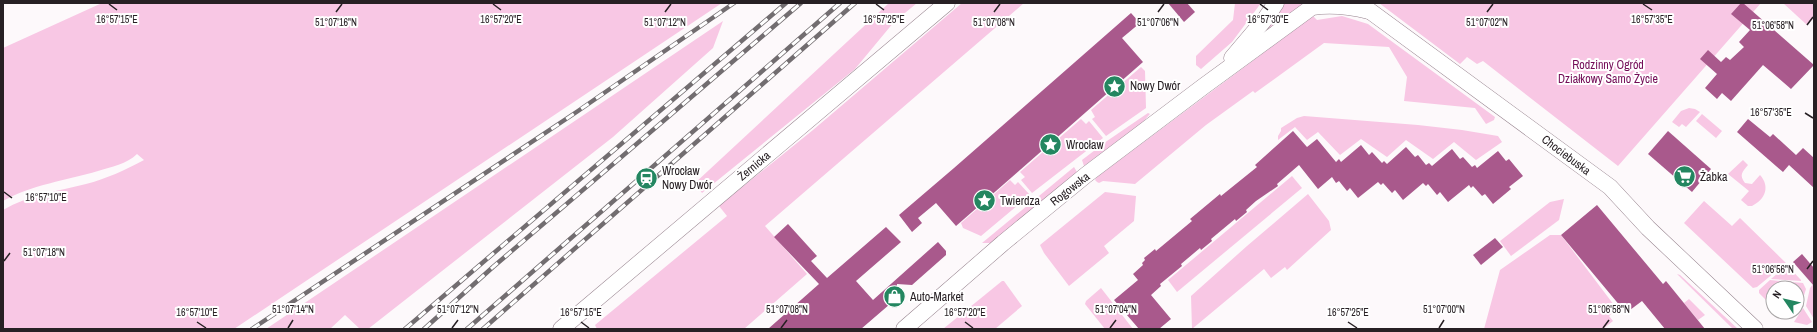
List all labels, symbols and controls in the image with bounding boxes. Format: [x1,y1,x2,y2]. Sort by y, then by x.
text: 16°57'15"E [96,13,138,26]
text: 16°57'20"E [480,13,522,26]
text: 16°57'25"E [863,13,905,26]
text: 16°57'30"E [1247,13,1289,26]
text: 16°57'35"E [1631,13,1673,26]
text: 51°07'16"N [315,16,357,29]
text: 51°07'12"N [644,16,686,29]
text: 51°07'08"N [973,16,1015,29]
text: 51°07'06"N [1137,16,1179,29]
text: 51°07'02"N [1466,16,1508,29]
text: 51°06'58"N [1752,19,1794,32]
park label: Rodzinny Ogród Działkowy Samo Życie [1558,57,1658,87]
place icon: Nowy Dwór [1102,73,1128,99]
place label: Nowy Dwór [1130,78,1181,94]
text: 16°57'35"E [1750,106,1792,119]
street label: Chociebuska [1538,131,1594,179]
place icon: Wrocław [1037,132,1063,158]
place label: Wrocław [1066,137,1104,153]
street label: Żernicka [734,147,774,184]
place label: Wrocław Nowy Dwór [662,163,713,193]
supermarket icon: Żabka [1672,164,1698,190]
station icon: Wrocław Nowy Dwór [634,165,660,191]
street label: Rogowska [1047,168,1093,209]
place label: Żabka [1700,169,1728,185]
place icon: Twierdza [971,188,997,214]
text: 16°57'10"E [25,191,67,204]
place label: Twierdza [1000,193,1040,209]
text: 51°07'18"N [23,246,65,259]
text: 51°06'56"N [1752,263,1794,276]
north arrow [1765,280,1805,320]
shop icon: Auto-Market [881,284,907,310]
text: N [1769,288,1784,301]
place label: Auto-Market [909,289,964,305]
text: 51°07'14"N [272,303,314,316]
text: 51°07'12"N [437,303,479,316]
text: 51°07'08"N [766,303,808,316]
text: 51°07'04"N [1095,303,1137,316]
text: 51°07'00"N [1423,303,1465,316]
text: 51°06'58"N [1588,303,1630,316]
text: 16°57'10"E [176,306,218,319]
text: 16°57'15"E [560,306,602,319]
text: 16°57'20"E [944,306,986,319]
text: 16°57'25"E [1327,306,1369,319]

